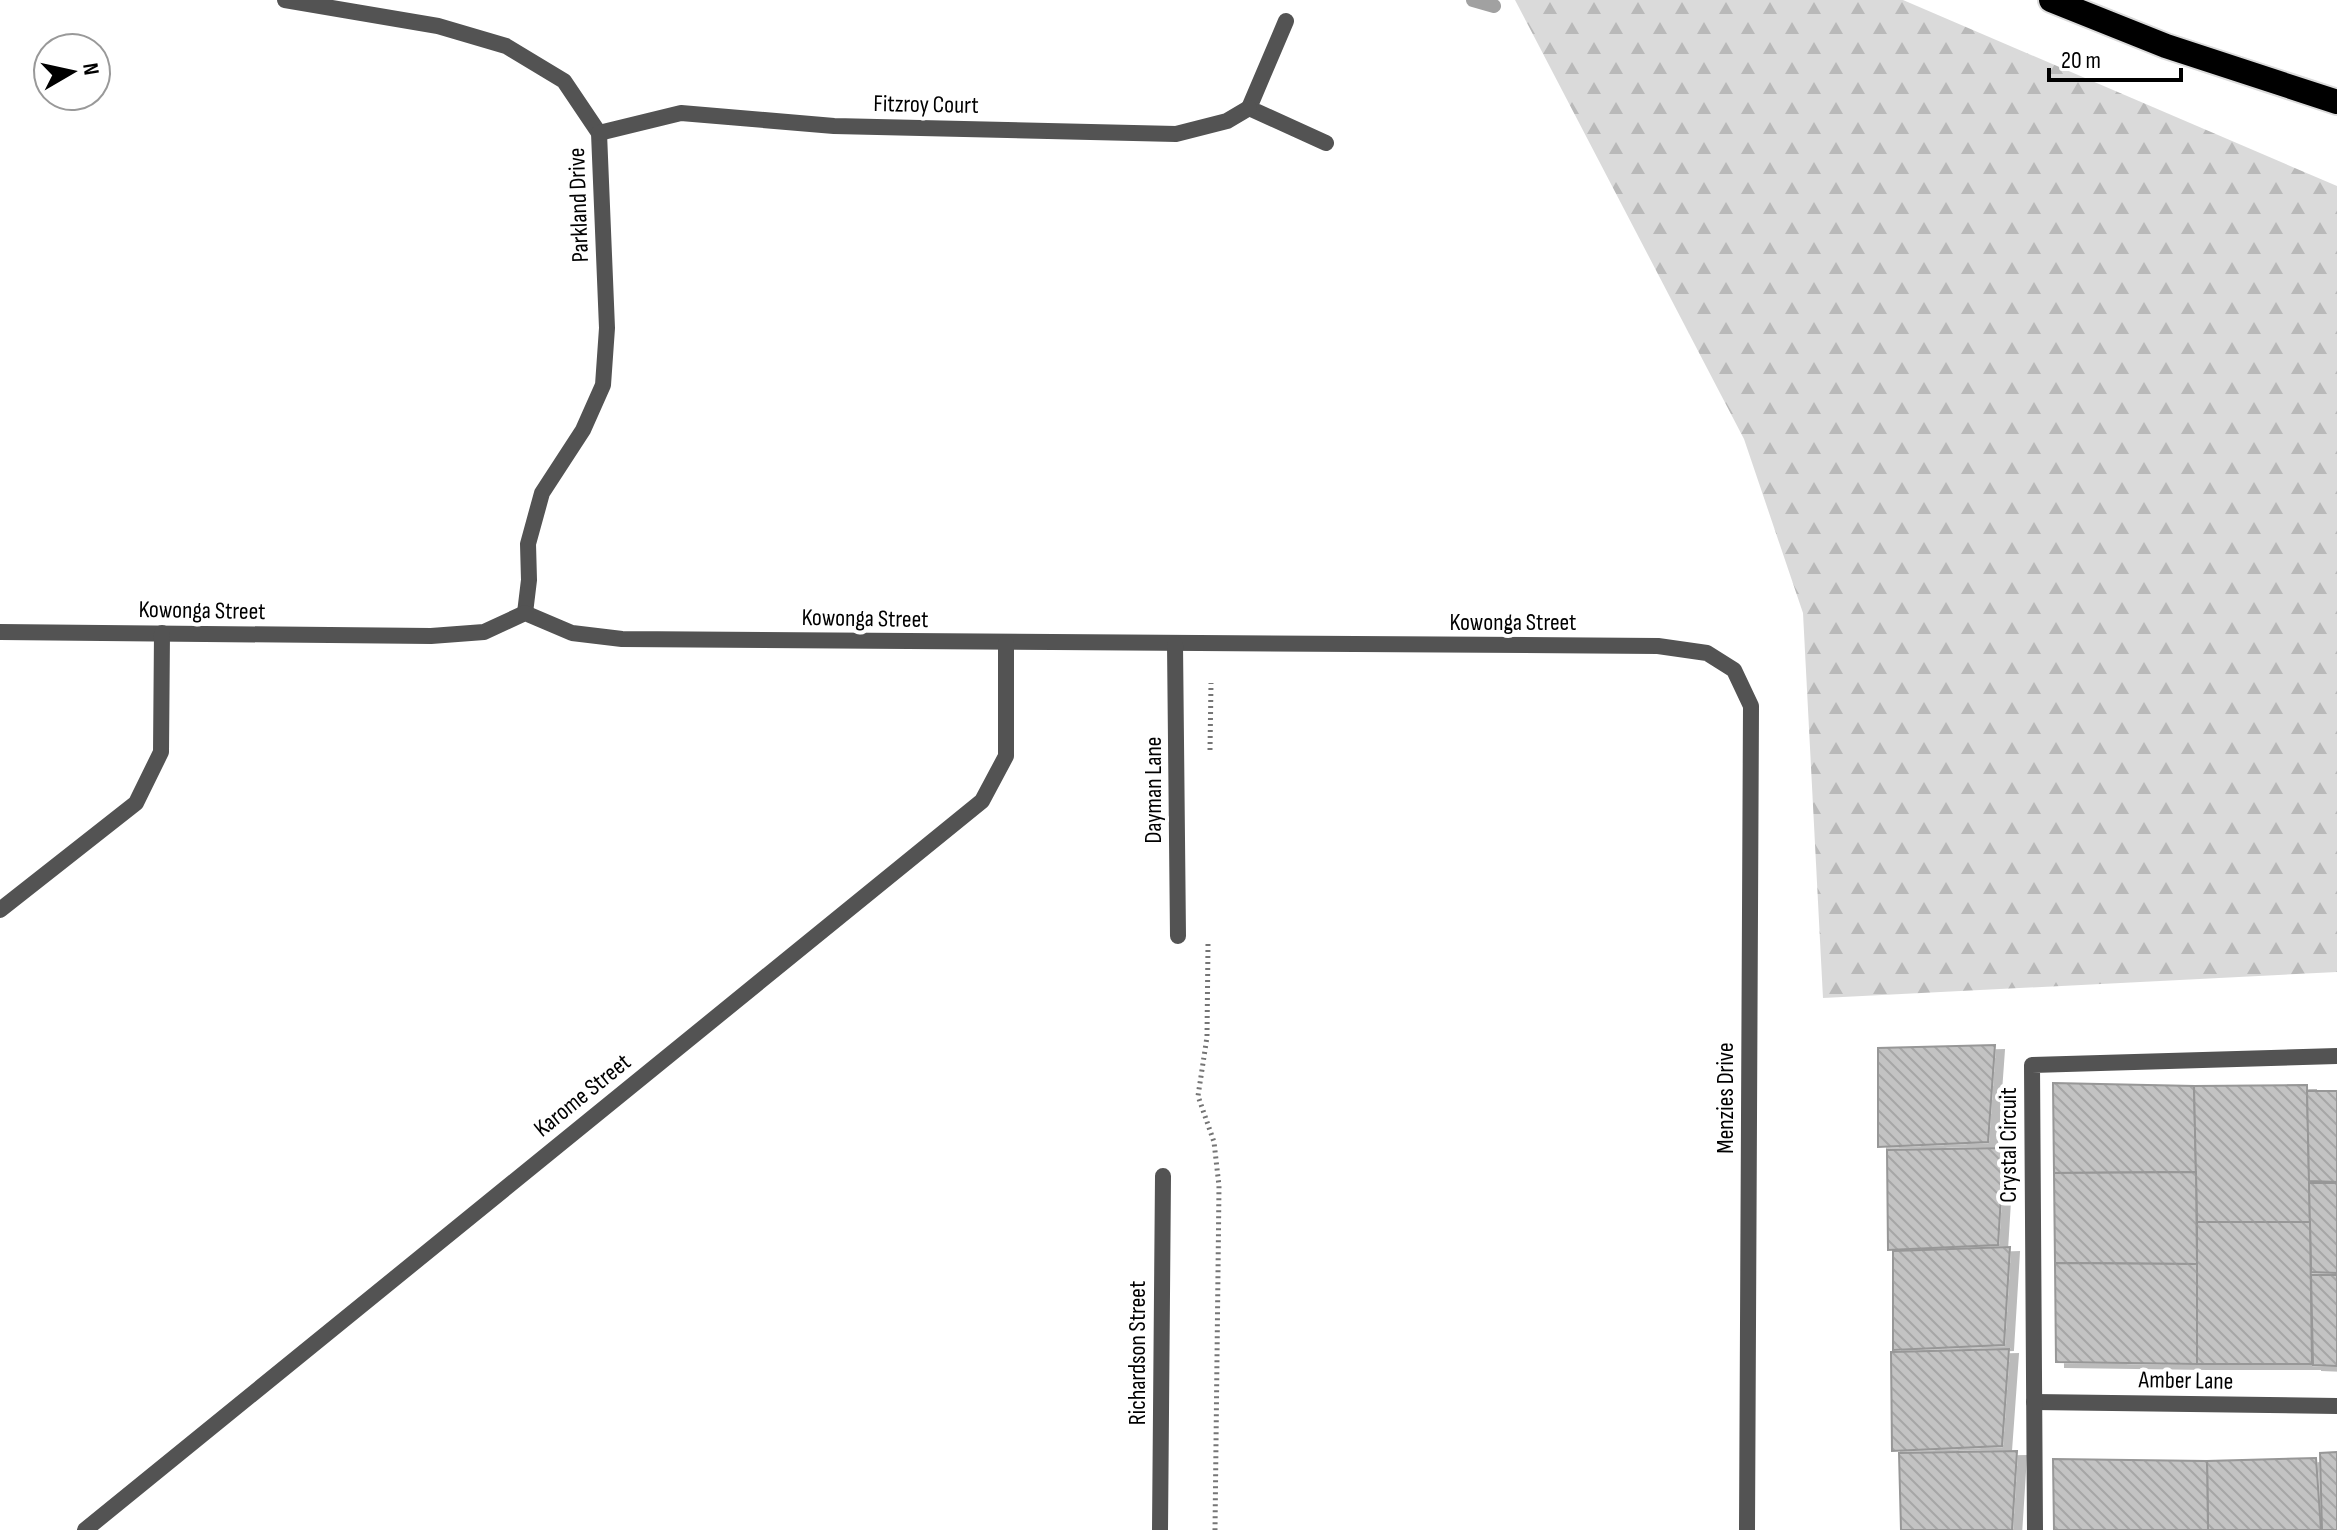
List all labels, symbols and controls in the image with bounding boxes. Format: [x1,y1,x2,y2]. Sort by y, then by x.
north arrow [32,32,112,112]
scale bar [2049,32,2181,82]
text: 20 m [2061,46,2101,75]
text: N [76,61,105,77]
street label: Fitzroy Court [873,89,979,120]
street label: Parkland Drive [562,147,595,263]
street label: Kowonga Street [138,595,266,626]
street label: Kowonga Street [801,603,929,634]
street label: Kowonga Street [1450,608,1576,637]
street label: Dayman Lane [1139,737,1168,843]
street label: Menzies Drive [1711,1042,1740,1154]
street label: Karome Street [528,1048,636,1143]
street label: Crystal Circuit [1994,1087,2023,1203]
street label: Richardson Street [1123,1281,1152,1425]
street label: Amber Lane [2137,1365,2233,1396]

